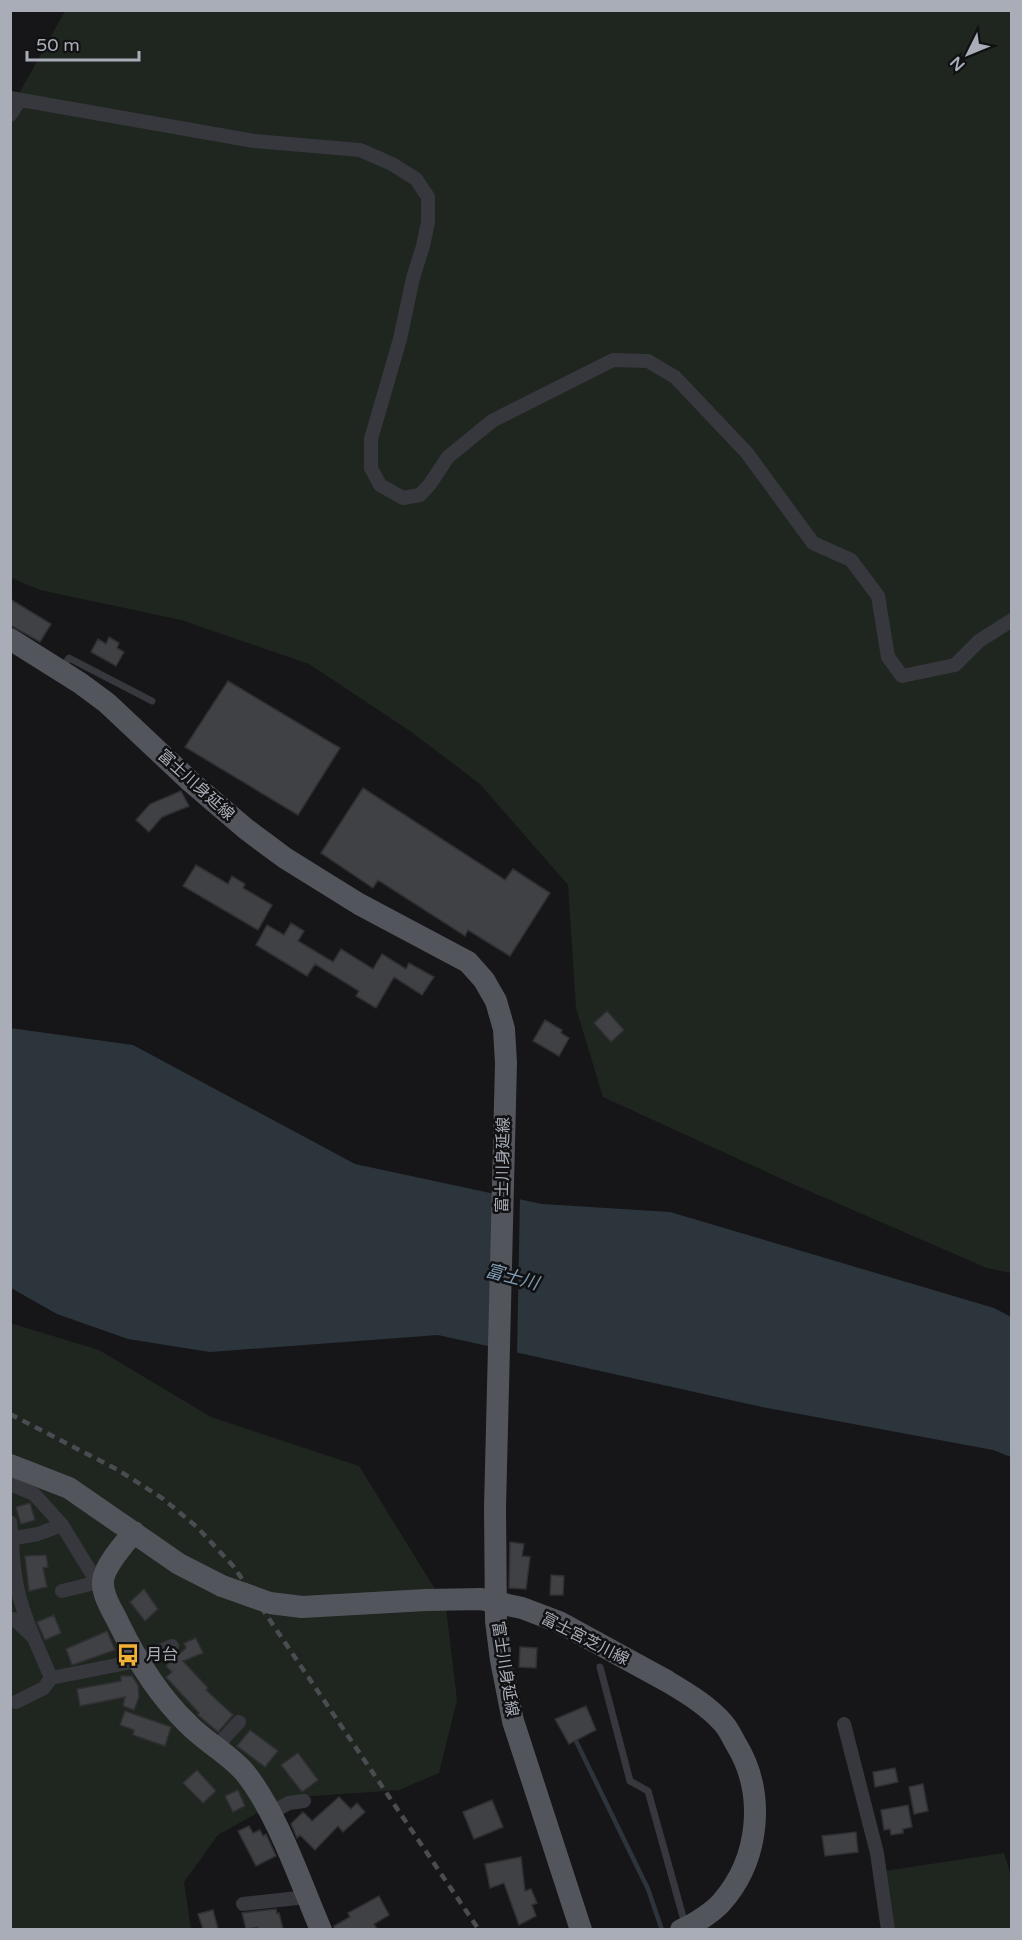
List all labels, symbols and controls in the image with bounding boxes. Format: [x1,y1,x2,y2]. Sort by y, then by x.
scale bar [27,24,140,62]
north arrow [938,24,998,84]
text: 50 m [36,34,80,56]
text: N [946,52,969,75]
street label: 富士川身延線 [154,745,238,825]
street label: 富士川身延線 [492,1117,514,1213]
water label: 富士川 [483,1259,543,1295]
street label: 富士宮芝川線 [538,1608,632,1670]
street label: 富士川身延線 [488,1620,522,1718]
bus stop icon: 月台 [115,1642,141,1668]
place label: 月台 [146,1645,178,1665]

